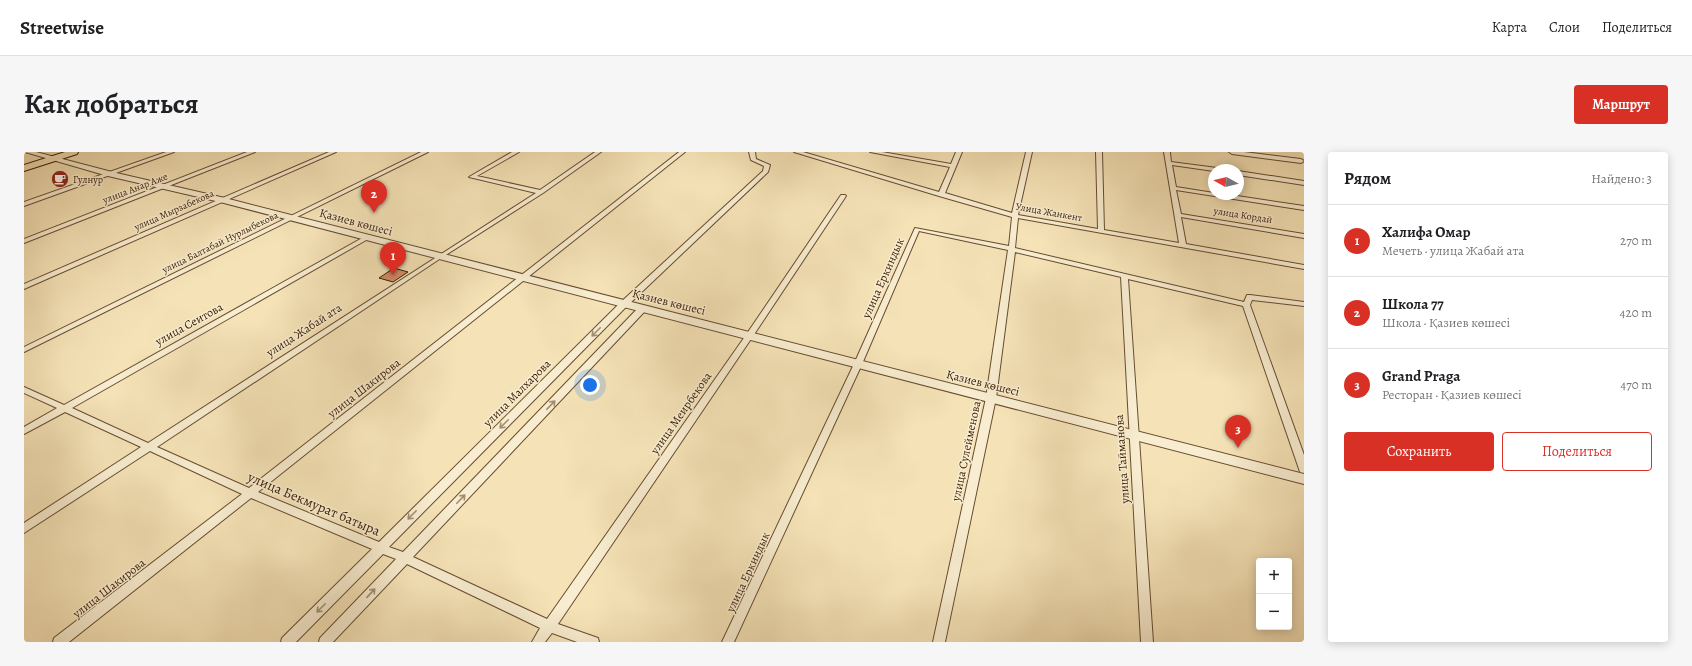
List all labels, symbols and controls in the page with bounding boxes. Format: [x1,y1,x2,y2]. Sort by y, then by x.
text: Streetwise [20,15,104,41]
text: Карта [1492,18,1527,37]
text: Слои [1549,18,1580,37]
text: Поделиться [1602,18,1672,37]
text: Как добраться [24,85,199,123]
button: Маршрут [1574,85,1668,124]
north arrow [1208,164,1244,200]
text: Рядом [1344,167,1391,190]
cafe icon: Гулнур [50,169,70,189]
street label: улица Анар Аже [100,169,170,208]
text: Найдено: 3 [1591,170,1652,187]
place label: Гулнур [73,173,103,187]
pin: 2 [361,180,387,213]
street label: улица Мырзабекова [131,186,217,235]
street label: Улица Жанкент [1015,200,1084,224]
street label: улица Кордай [1212,204,1273,227]
street label: Қазиев көшесі [318,205,394,239]
street label: улица Балтабай Нурлыбекова [159,208,281,277]
text: Халифа Омар [1382,222,1471,242]
text: 1 [1355,232,1359,249]
text: 270 m [1620,232,1652,249]
street label: улица Еркиндык [858,235,908,322]
pin: 1 [380,242,406,275]
text: Мечеть · улица Жабай ата [1382,242,1524,259]
street label: Қазиев көшесі [631,285,707,319]
text: Школа 77 [1382,294,1444,314]
street label: улица Сеитова [151,298,226,350]
street label: улица Жабай ата [262,299,345,361]
text: 2 [1354,304,1360,321]
text: 420 m [1620,304,1652,321]
text: Школа · Қазиев көшесі [1382,314,1510,331]
one-way arrow [591,327,601,337]
street label: улица Шакирова [324,354,404,422]
street label: улица Малхарова [479,355,555,431]
street label: Қазиев көшесі [945,366,1021,400]
text: Grand Praga [1382,366,1460,386]
street label: улица Меирбекова [646,368,716,458]
your location [580,375,600,395]
text: 3 [1354,376,1360,393]
text: 470 m [1620,376,1652,393]
text: Ресторан · Қазиев көшесі [1382,386,1522,403]
street label: улица Сулейменова [947,399,985,504]
one-way arrow [546,400,555,410]
street label: улица Тайманова [1111,413,1133,505]
pin: 3 [1225,415,1251,448]
one-way arrow [499,419,509,428]
button: Сохранить [1344,432,1494,471]
button: Поделиться [1502,432,1652,471]
street label: улица Бекмурат батыра [244,467,384,541]
one-way arrow [456,494,466,504]
one-way arrow [407,510,417,520]
street label: улица Еркиндык [722,529,774,616]
street label: улица Шакирова [69,554,149,622]
map controls [1256,558,1292,630]
button: + [1256,558,1292,594]
one-way arrow [366,588,376,598]
button: − [1256,594,1292,630]
one-way arrow [316,603,326,612]

